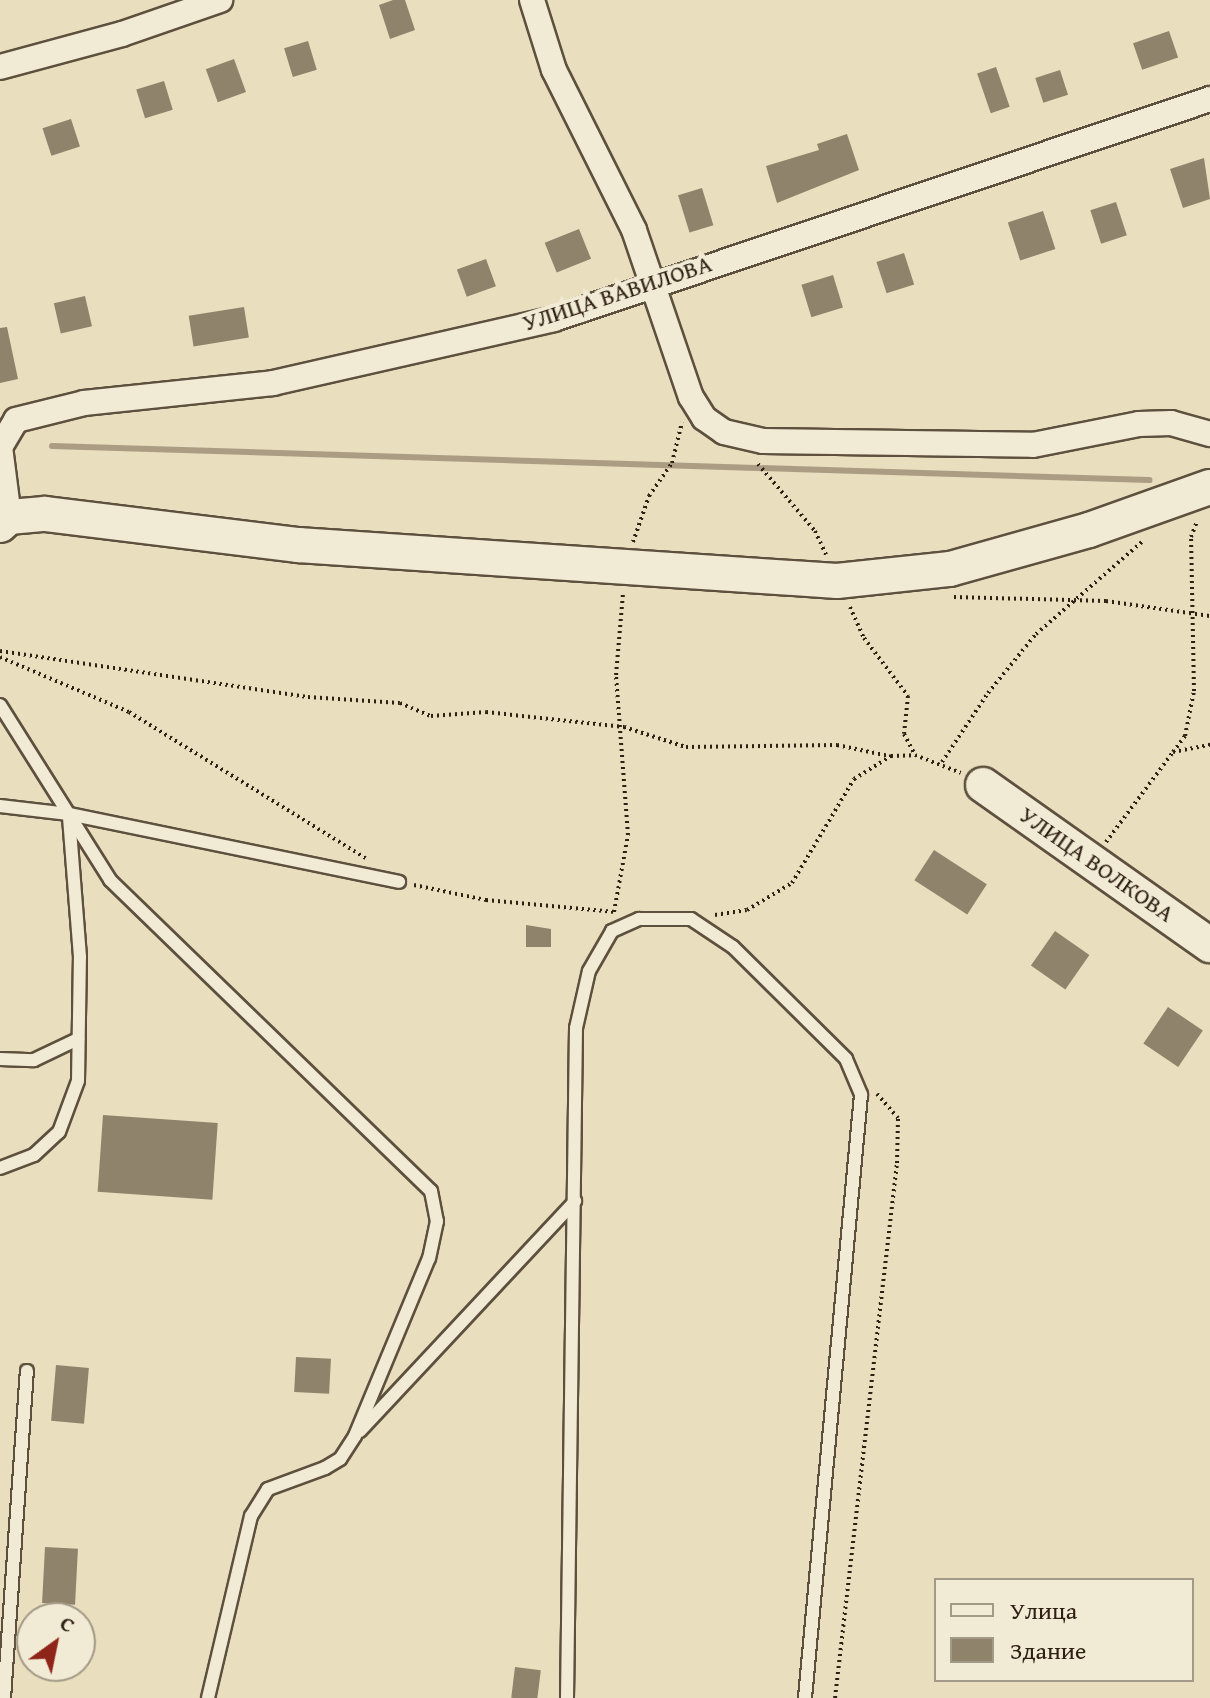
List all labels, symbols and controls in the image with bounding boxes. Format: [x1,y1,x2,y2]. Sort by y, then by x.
street label: УЛИЦА ВАВИЛОВА [519,249,715,337]
street label: УЛИЦА ВОЛКОВА [1014,800,1180,928]
legend [934,1578,1194,1682]
text: Улица [1010,1593,1077,1628]
north arrow [16,1602,96,1682]
text: С [54,1607,82,1640]
text: Здание [1010,1633,1086,1668]

